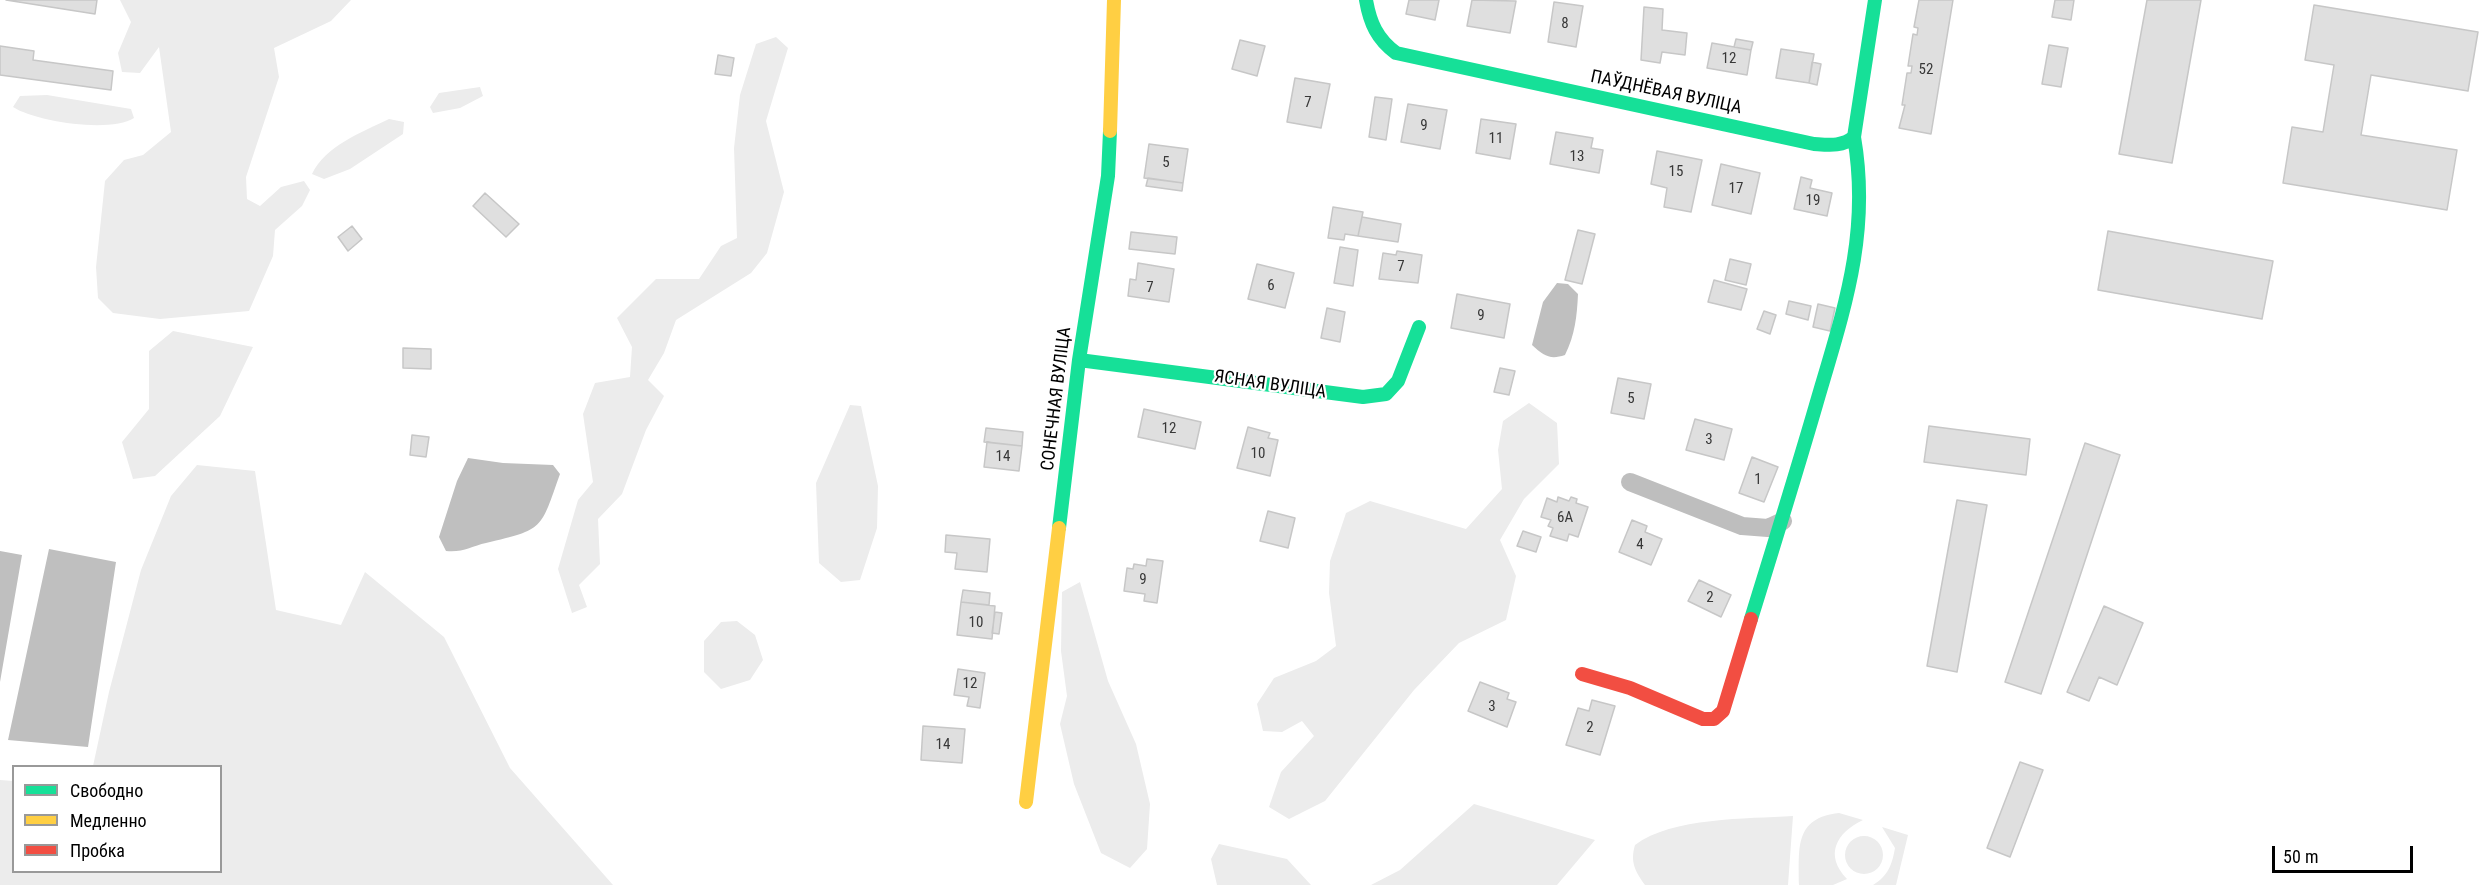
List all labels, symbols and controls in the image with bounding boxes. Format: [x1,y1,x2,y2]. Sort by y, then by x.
house number: 8 [1561,15,1569,33]
house number: 12 [1722,50,1736,68]
house number: 52 [1919,61,1933,79]
street label: ПАЎДНЁВАЯ ВУЛІЦА [1588,66,1744,120]
house number: 7 [1304,94,1312,112]
house number: 9 [1420,117,1428,135]
house number: 11 [1489,130,1503,148]
house number: 13 [1570,148,1584,166]
house number: 5 [1162,154,1170,172]
house number: 15 [1669,163,1683,181]
house number: 17 [1729,180,1743,198]
house number: 19 [1806,192,1820,210]
house number: 7 [1397,258,1405,276]
house number: 6 [1267,277,1275,295]
house number: 7 [1146,279,1154,297]
house number: 9 [1477,307,1485,325]
street label: СОНЕЧНАЯ ВУЛІЦА [1037,326,1077,472]
street label: ЯСНАЯ ВУЛІЦА [1213,366,1327,404]
house number: 5 [1627,390,1635,408]
house number: 12 [1162,420,1176,438]
house number: 3 [1705,431,1713,449]
house number: 10 [1251,445,1265,463]
house number: 14 [996,448,1010,466]
house number: 1 [1754,471,1762,489]
house number: 6А [1557,509,1573,527]
house number: 4 [1636,536,1644,554]
house number: 9 [1139,571,1147,589]
house number: 2 [1706,589,1714,607]
house number: 10 [969,614,983,632]
house number: 12 [963,675,977,693]
house number: 3 [1488,698,1496,716]
house number: 2 [1586,719,1594,737]
house number: 14 [936,736,950,754]
legend [12,765,222,873]
text: Свободно [70,780,143,801]
text: Медленно [70,810,147,831]
scale bar [2275,834,2416,872]
text: Пробка [70,840,125,861]
text: 50 m [2283,846,2318,867]

